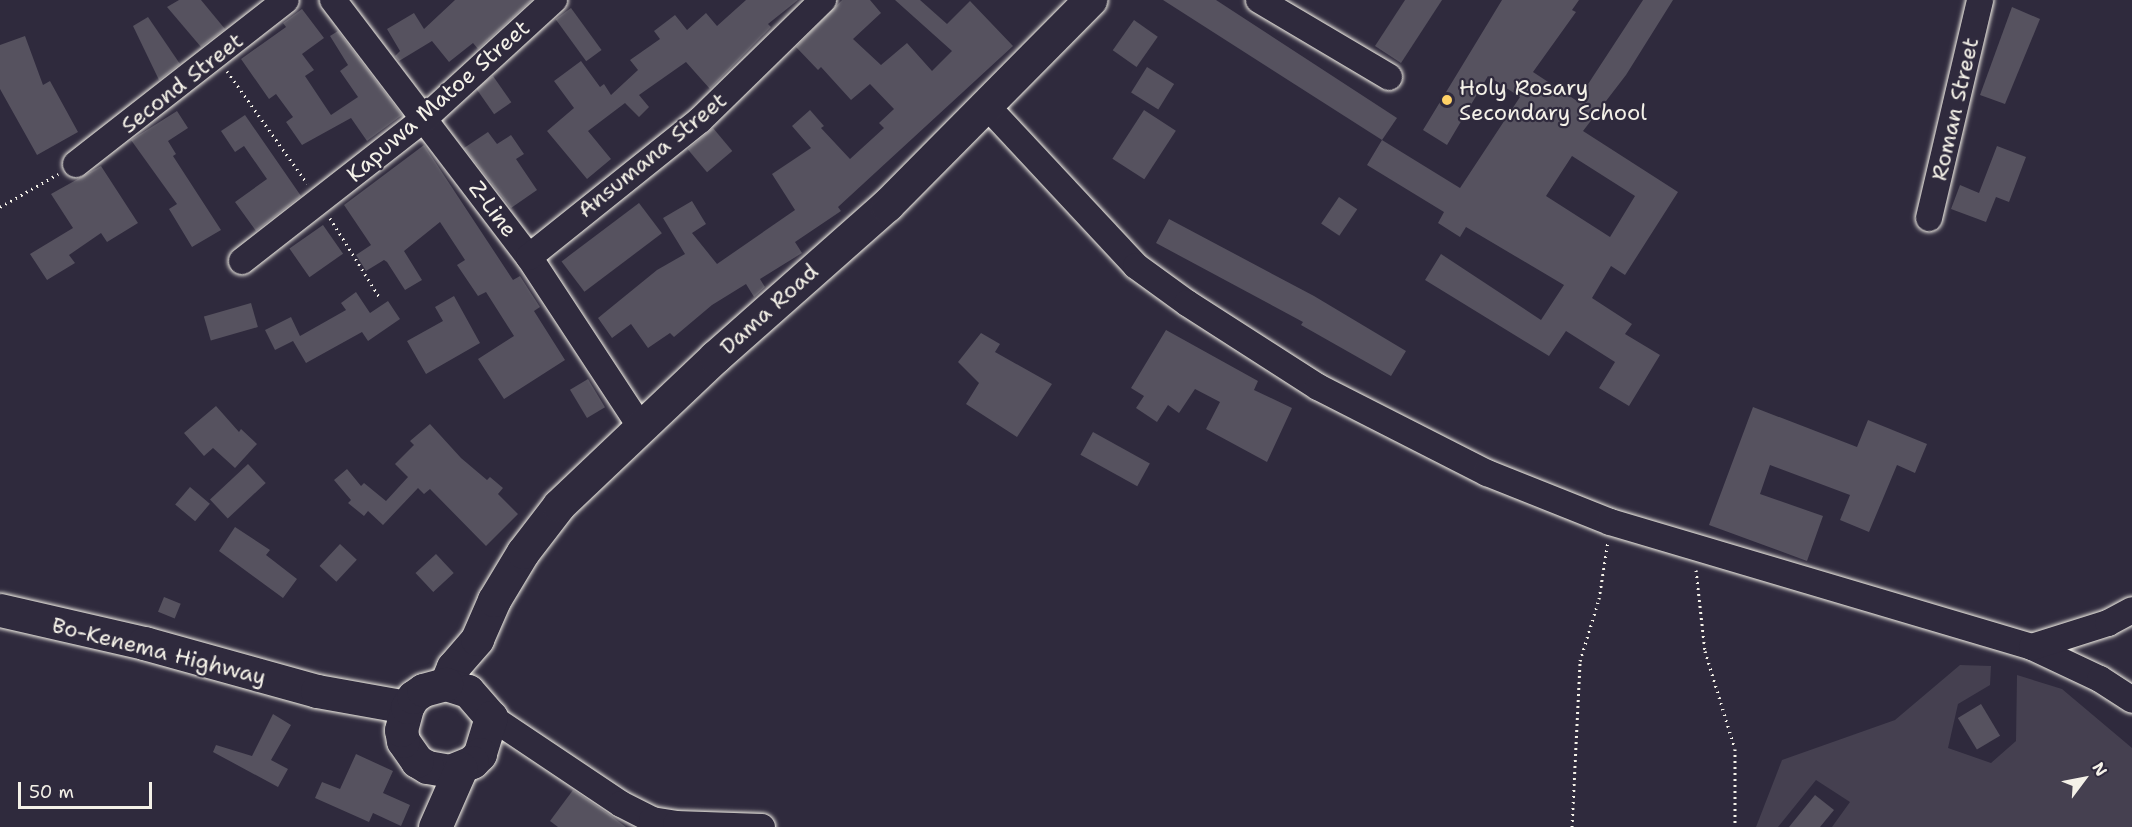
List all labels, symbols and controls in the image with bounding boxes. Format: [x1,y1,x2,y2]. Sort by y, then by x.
street label: Kapuwa Matoe Street [341,14,535,188]
street label: Second Street [116,27,248,139]
street label: Roman Street [1926,35,1984,183]
place label: Holy Rosary Secondary School [1459,74,1647,125]
street label: Ansumana Street [572,87,732,223]
marker: Holy Rosary Secondary School [1440,93,1454,107]
street label: Z-Line [463,176,523,242]
street label: Dama Road [714,258,824,360]
street label: Bo-Kenema Highway [49,612,269,690]
north arrow [2054,749,2114,809]
text: N [2087,758,2112,780]
scale bar [21,770,154,808]
text: 50 m [29,780,74,804]

